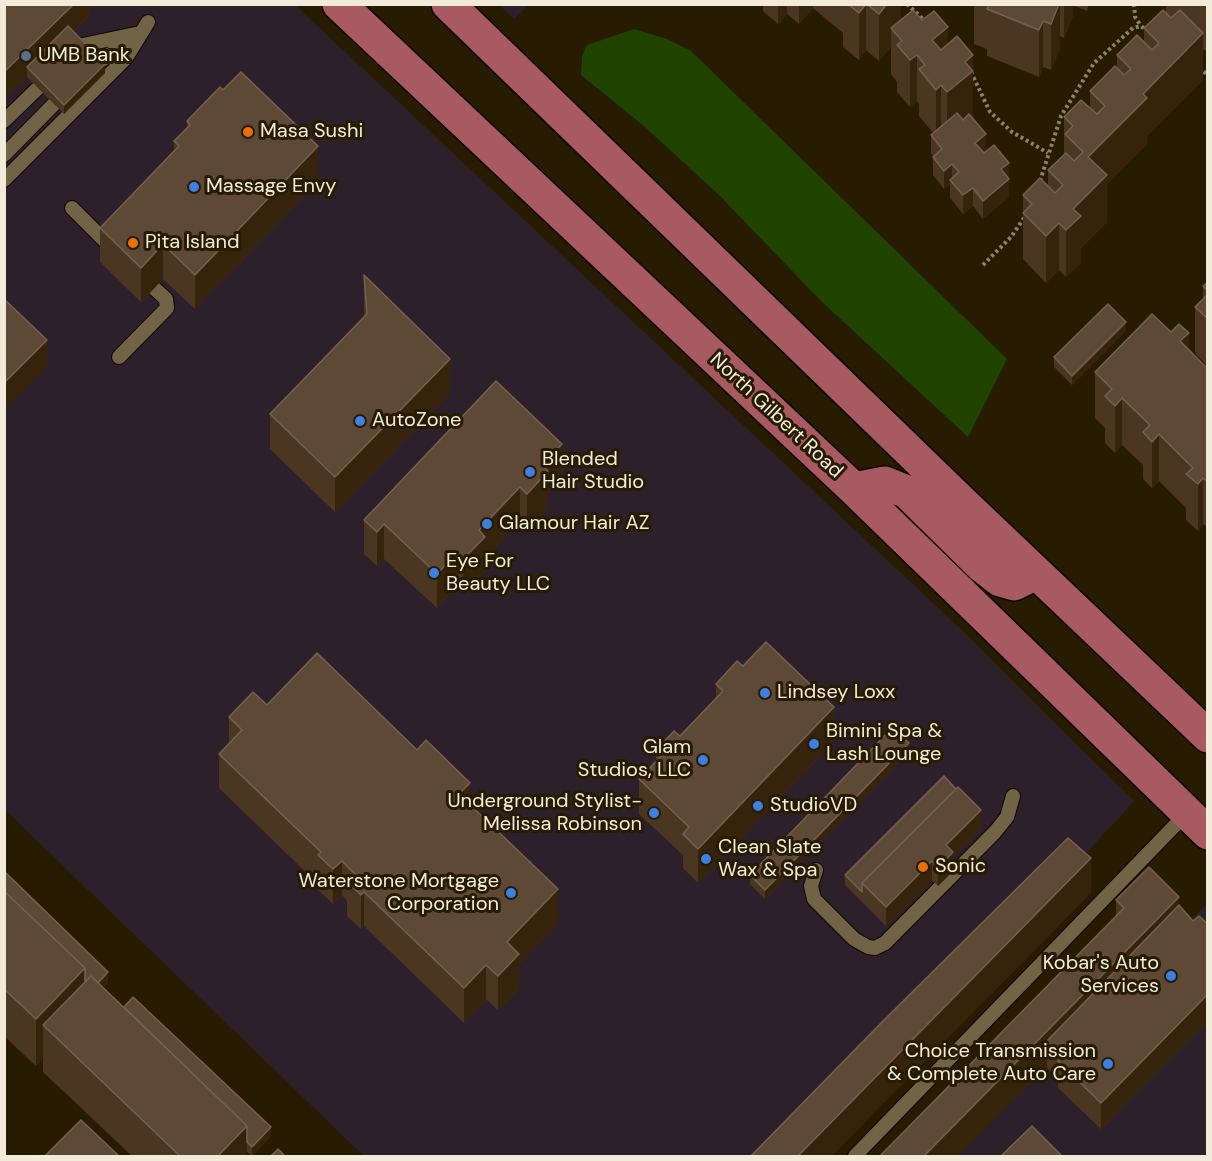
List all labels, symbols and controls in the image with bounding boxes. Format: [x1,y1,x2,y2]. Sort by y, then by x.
place label: UMB Bank [38,44,130,68]
marker: UMB Bank [19,49,33,63]
place label: Masa Sushi [260,120,363,144]
marker: Masa Sushi [241,125,255,139]
place label: Massage Envy [206,175,336,199]
marker: Massage Envy [187,180,201,194]
place label: Pita Island [145,231,240,255]
marker: Pita Island [126,236,140,250]
street label: North Gilbert Road [704,348,848,484]
place label: AutoZone [372,409,461,433]
marker: AutoZone [353,414,367,428]
place label: Blended Hair Studio [542,448,644,495]
marker: Blended Hair Studio [523,465,537,479]
place label: Glamour Hair AZ [499,512,649,536]
marker: Glamour Hair AZ [480,517,494,531]
place label: Eye For Beauty LLC [446,550,550,597]
marker: Eye For Beauty LLC [427,566,441,580]
place label: Lindsey Loxx [777,681,895,705]
marker: Lindsey Loxx [758,686,772,700]
place label: Bimini Spa & Lash Lounge [826,720,942,767]
place label: Glam Studios, LLC [578,736,691,783]
marker: Bimini Spa & Lash Lounge [807,737,821,751]
marker: Glam Studios, LLC [696,753,710,767]
place label: Underground Stylist- Melissa Robinson [447,790,642,837]
place label: StudioVD [770,794,857,818]
marker: StudioVD [751,799,765,813]
marker: Underground Stylist- Melissa Robinson [647,806,661,820]
place label: Clean Slate Wax & Spa [718,836,821,883]
marker: Clean Slate Wax & Spa [699,852,713,866]
place label: Sonic [935,855,986,879]
marker: Sonic [916,860,930,874]
place label: Waterstone Mortgage Corporation [298,870,499,917]
marker: Waterstone Mortgage Corporation [504,886,518,900]
place label: Kobar's Auto Services [1043,952,1159,999]
marker: Kobar's Auto Services [1164,969,1178,983]
place label: Choice Transmission & Complete Auto Care [887,1040,1096,1087]
marker: Choice Transmission & Complete Auto Care [1101,1057,1115,1071]

